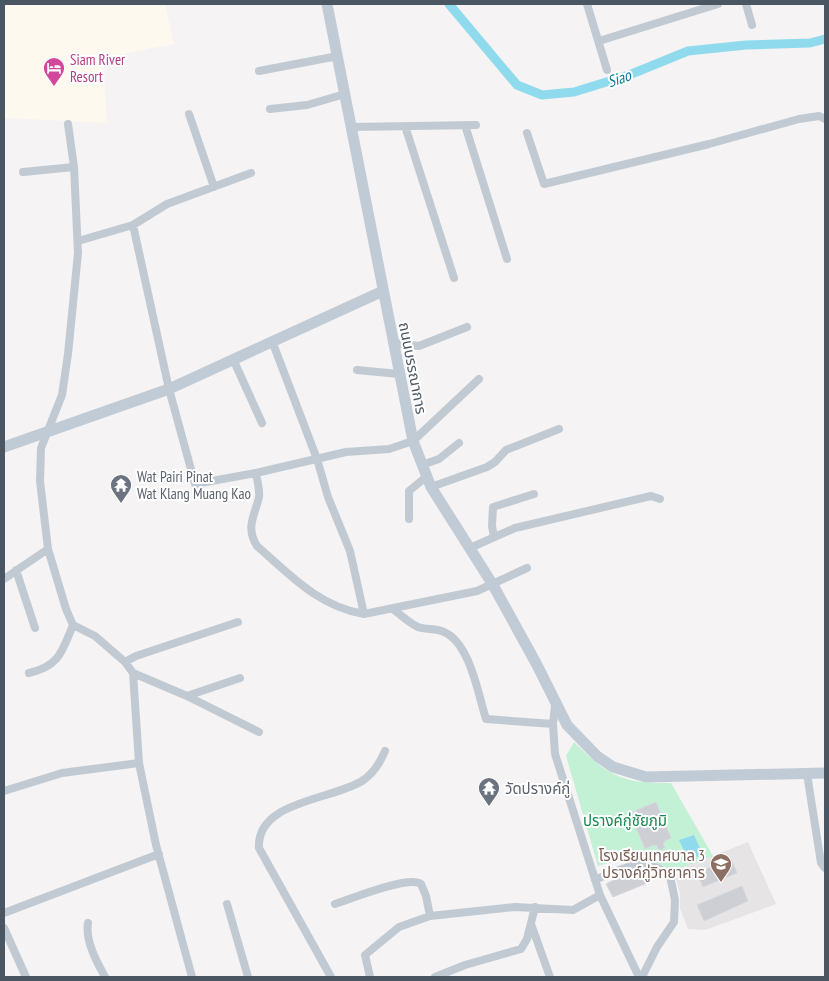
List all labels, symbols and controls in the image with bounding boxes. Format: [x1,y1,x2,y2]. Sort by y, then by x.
place label: Siam River Resort [70,50,126,86]
hotel icon: Siam River Resort [42,56,66,87]
water label: Siao [605,64,634,91]
street label: ถนนบรรณาการ [395,320,431,416]
place label: Wat Pairi Pinat Wat Klang Muang Kao [137,467,251,503]
temple icon: Wat Pairi Pinat Wat Klang Muang Kao [109,473,133,504]
temple icon: วัดปรางค์กู่ [477,776,501,807]
place label: วัดปรางค์กู่ [505,779,570,798]
park label: ปรางค์กู่ชัยภูมิ [583,811,667,830]
place label: โรงเรียนเทศบาล 3 ปรางค์กู่วิทยาคาร [599,846,705,882]
school or university icon: โรงเรียนเทศบาล 3 ปรางค์กู่วิทยาคาร [709,852,733,883]

